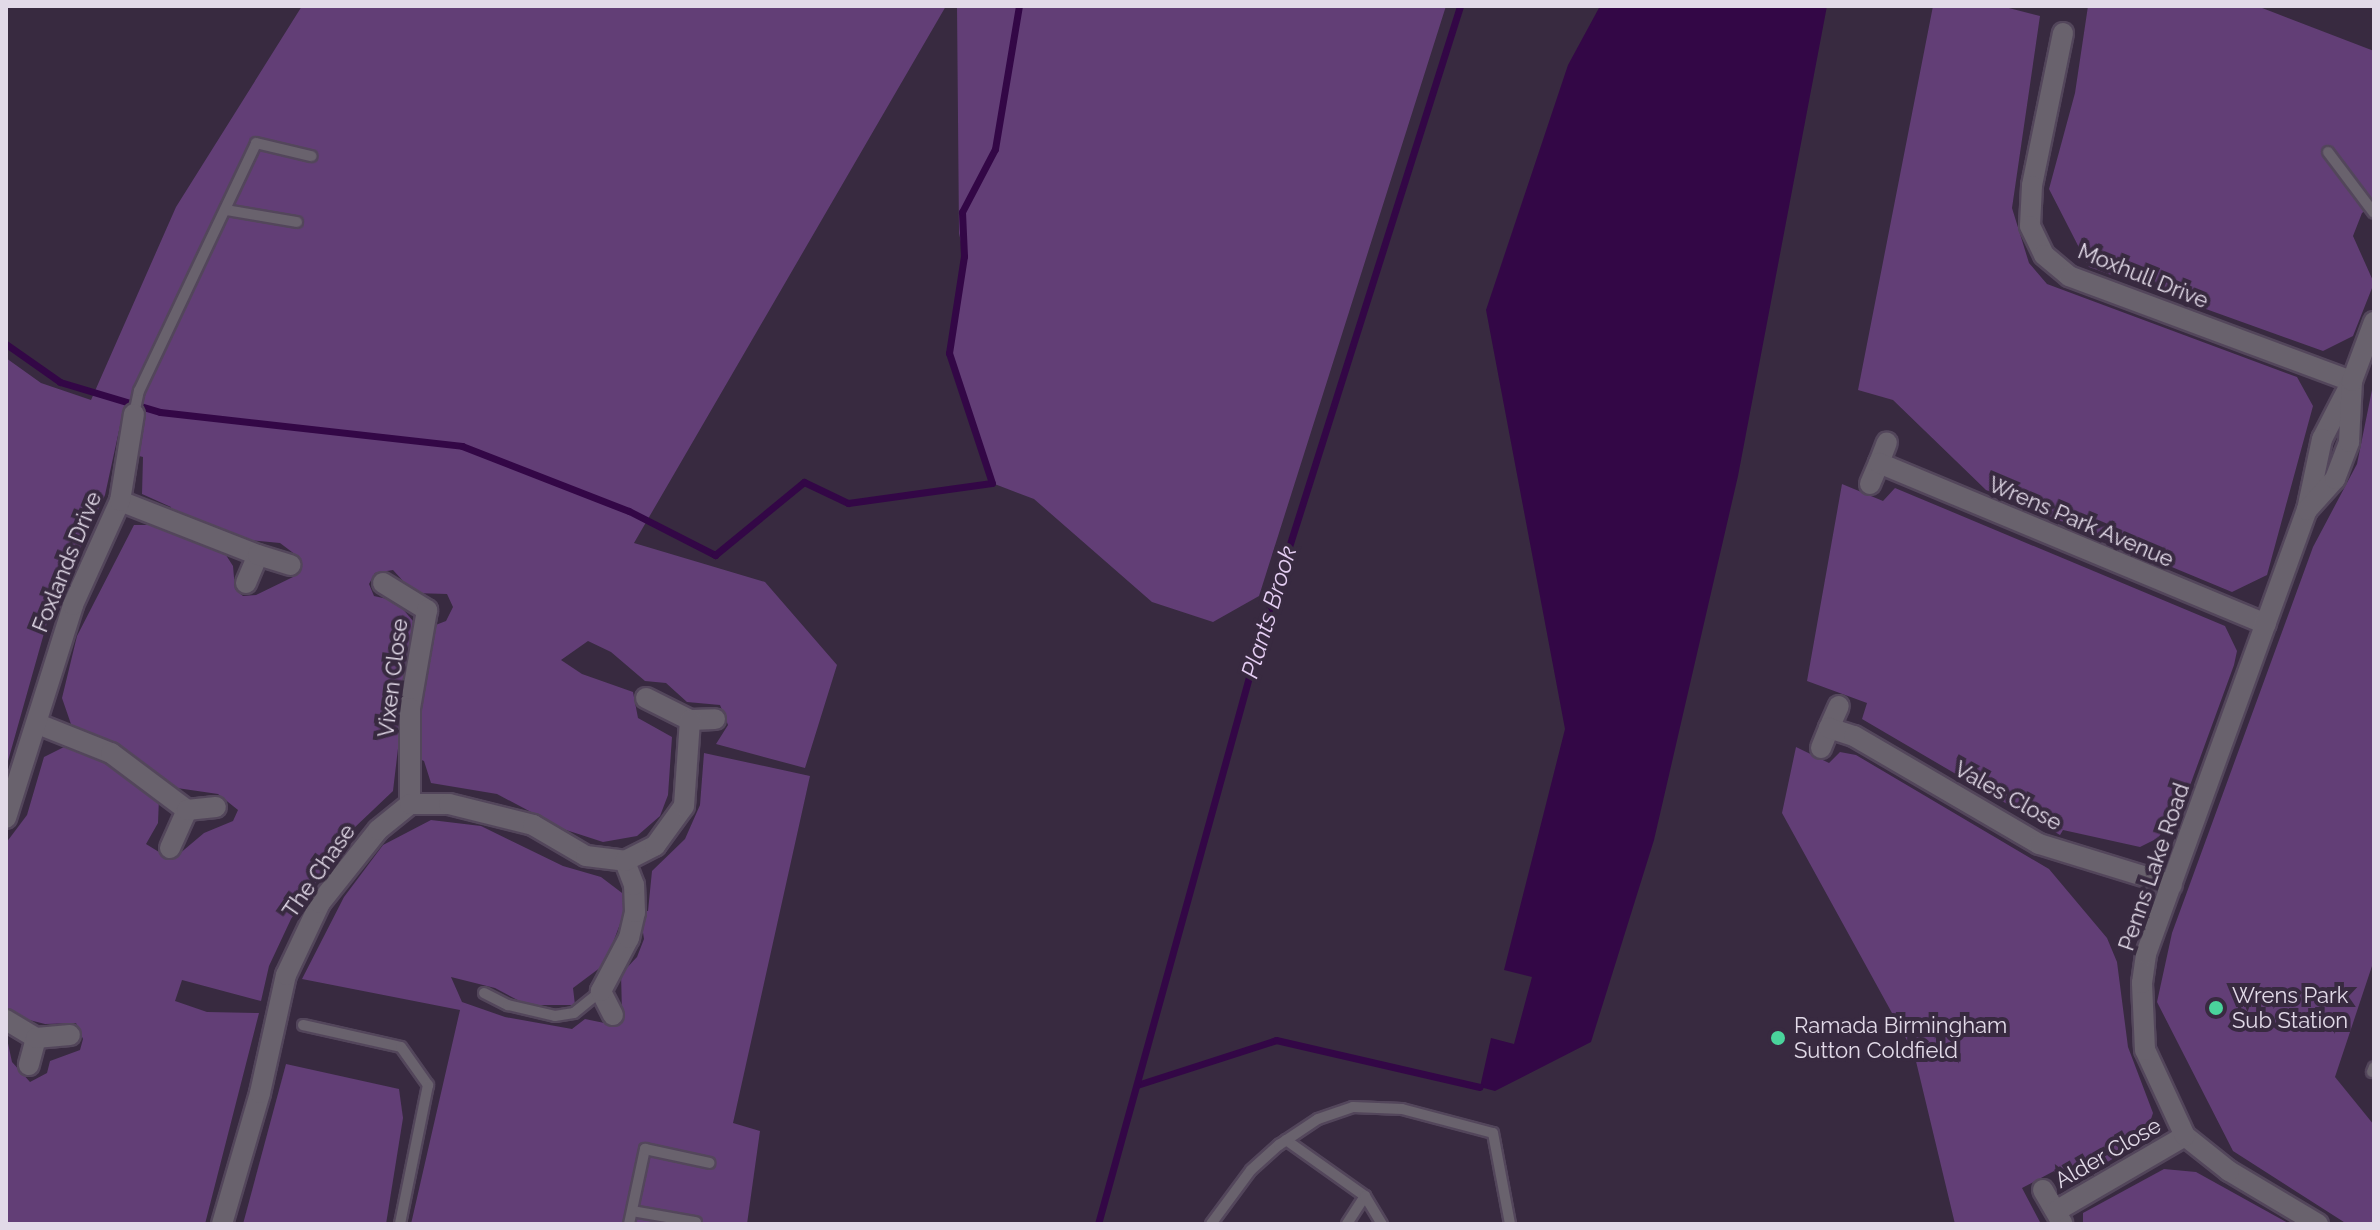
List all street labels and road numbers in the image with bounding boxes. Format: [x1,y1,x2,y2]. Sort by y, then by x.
street label: Moxhull Drive [2074,238,2212,314]
street label: Wrens Park Avenue [1984,471,2178,573]
street label: Foxlands Drive [27,488,107,636]
street label: Vixen Close [373,617,413,739]
street label: Vales Close [1950,756,2066,836]
street label: Penns Lake Road [2113,780,2195,954]
street label: The Chase [277,819,361,923]
street label: Alder Close [2050,1112,2166,1194]

